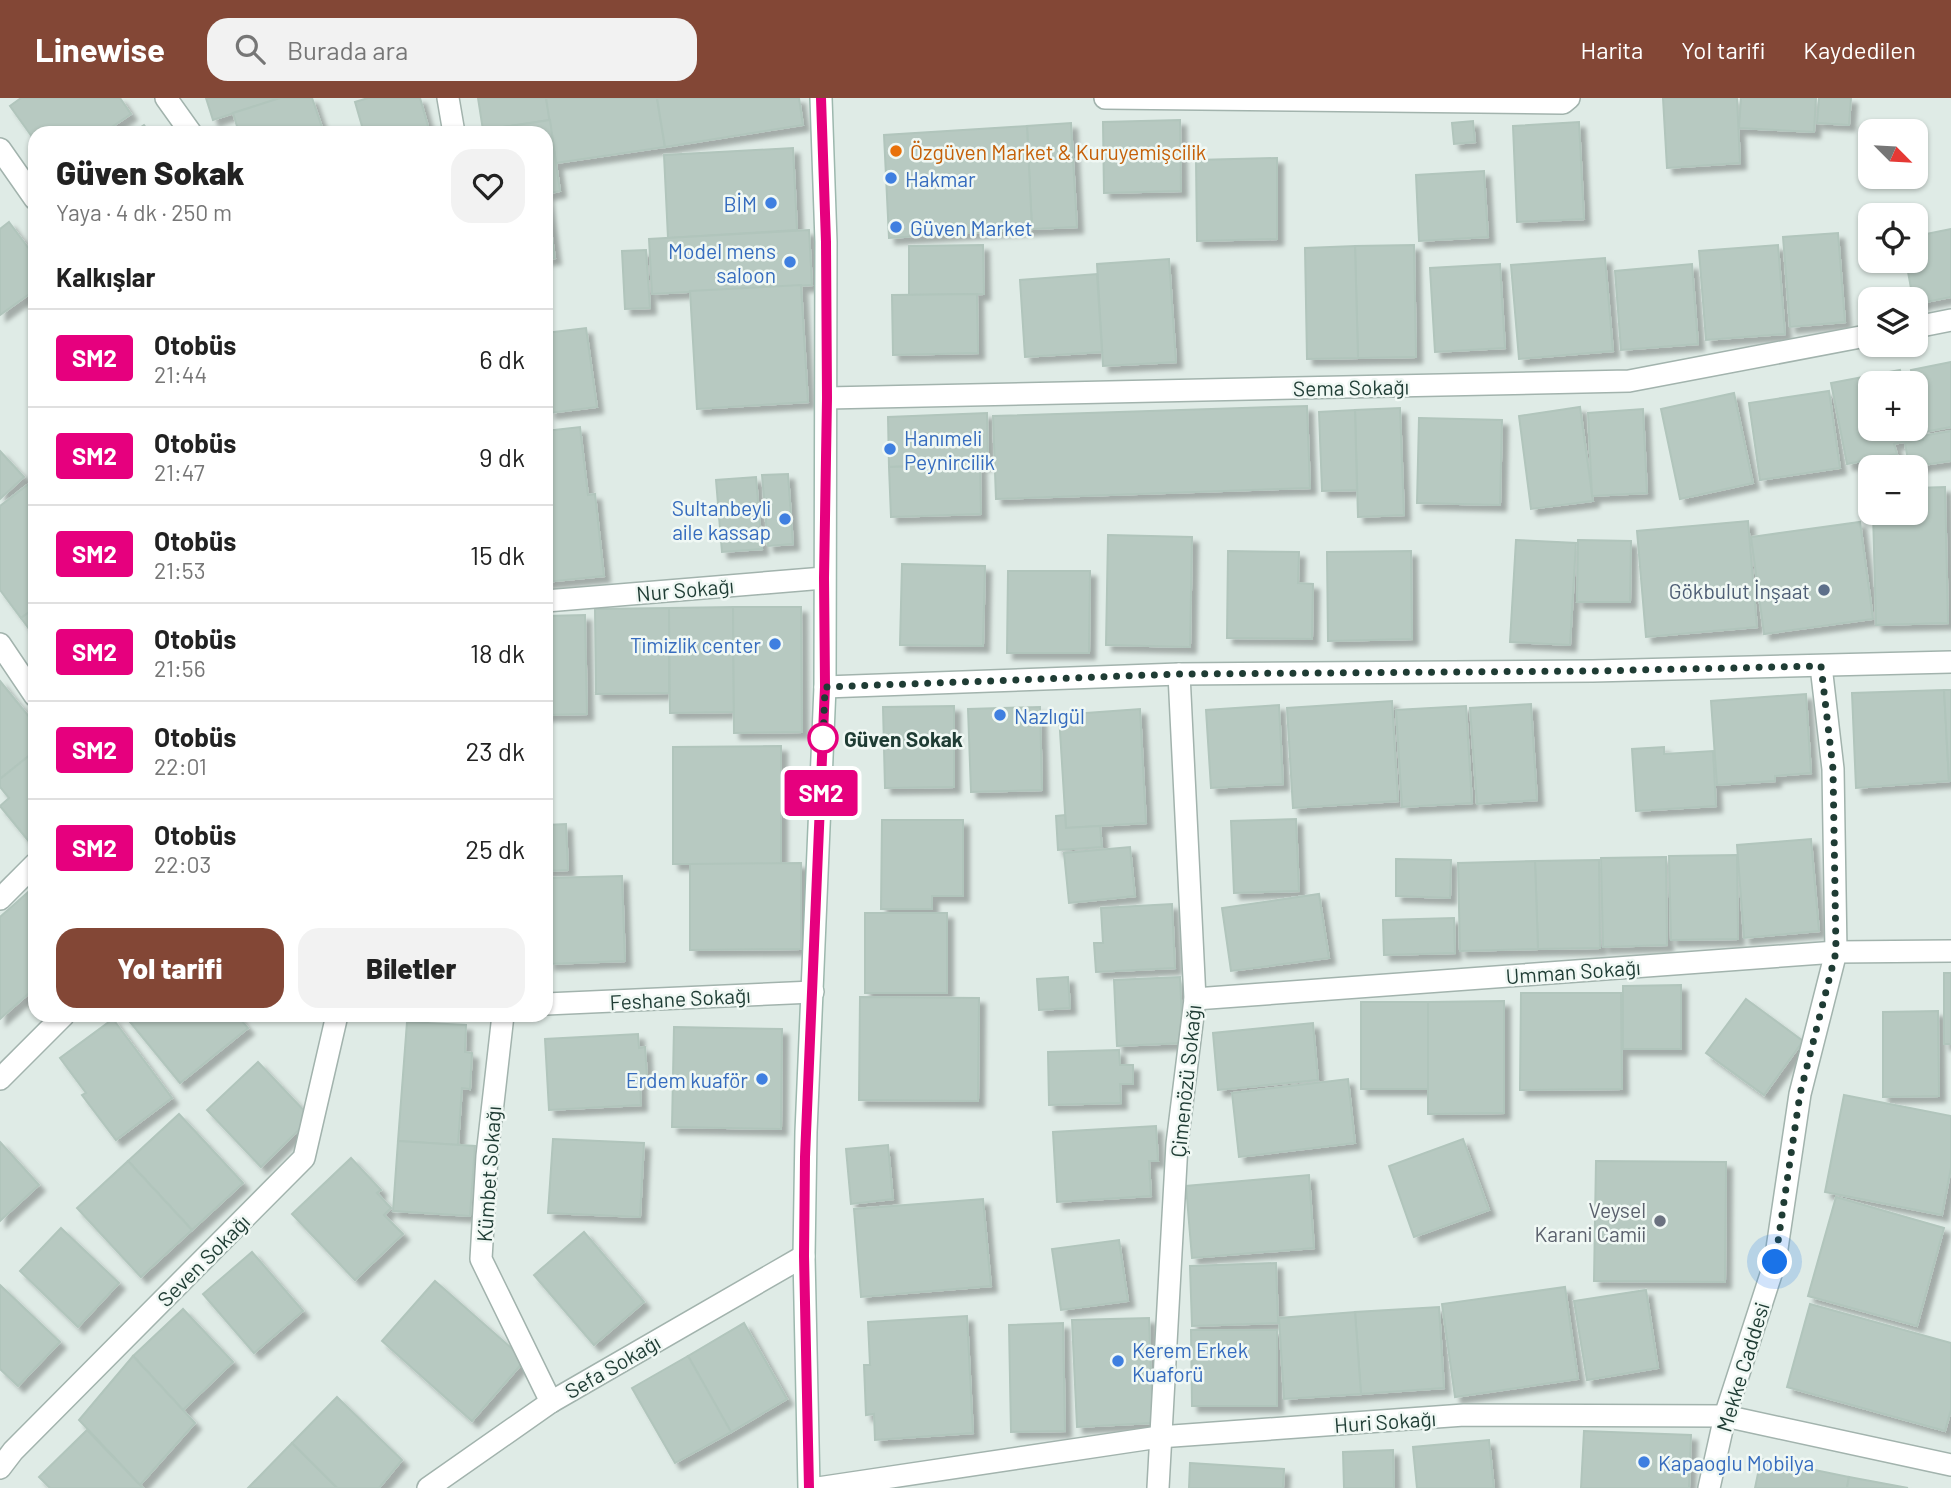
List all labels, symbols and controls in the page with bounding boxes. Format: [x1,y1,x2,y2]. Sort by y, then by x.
search box [207,18,697,81]
text: Linewise [35,29,165,69]
icon: search [231,30,269,68]
text: Burada ara [287,34,408,65]
text: Harita [1580,35,1643,64]
text: Yol tarifi [1681,35,1765,64]
text: Kaydedilen [1803,35,1916,64]
north arrow [1858,119,1928,189]
map controls [1858,119,1928,525]
place label: Özgüven Market & Kuruyemişcilik [910,139,1206,164]
marker: Özgüven Market & Kuruyemişcilik [888,143,904,159]
button: heart [451,149,525,223]
text: Güven Sokak [56,152,245,192]
place label: Hakmar [905,166,976,191]
marker: Hakmar [883,170,899,186]
place label: BİM [723,191,757,216]
marker: BİM [763,195,779,211]
text: Yaya · 4 dk · 250 m [56,198,232,226]
button: locate [1858,203,1928,273]
place label: Güven Market [910,215,1033,240]
marker: Güven Market [888,219,904,235]
place label: Model mens saloon [668,238,776,287]
marker: Model mens saloon [782,254,798,270]
text: Kalkışlar [56,261,156,292]
button: layers [1858,287,1928,357]
text: Otobüs [154,329,236,360]
text: SM2 [72,343,117,372]
text: 6 dk [479,343,525,374]
text: 21:44 [154,360,207,388]
button: + [1858,371,1928,441]
street label: Sema Sokağı [1293,373,1409,401]
place label: Hanımeli Peynircilik [904,425,995,474]
text: Otobüs [154,427,236,458]
text: SM2 [72,441,117,470]
text: 9 dk [479,441,525,472]
marker: Hanımeli Peynircilik [882,441,898,457]
button: − [1858,455,1928,525]
text: 21:47 [154,458,205,486]
place label: Sultanbeyli aile kassap [672,495,771,544]
marker: Sultanbeyli aile kassap [777,511,793,527]
text: Otobüs [154,525,236,556]
text: SM2 [72,539,117,568]
text: 15 dk [470,539,525,570]
text: 21:53 [154,556,206,584]
street label: Nur Sokağı [635,572,735,606]
place label: Gökbulut İnşaat [1669,578,1810,603]
marker: Gökbulut İnşaat [1816,582,1832,598]
text: Otobüs [154,623,236,654]
place label: Timizlik center [630,632,761,657]
marker: Timizlik center [767,636,783,652]
text: SM2 [72,637,117,666]
text: 18 dk [470,637,525,668]
text: 21:56 [154,654,206,682]
place label: Nazlıgül [1014,703,1085,728]
marker: Nazlıgül [992,707,1008,723]
text: Otobüs [154,721,236,752]
marker: Güven Sokak [808,723,838,753]
place label: Güven Sokak [844,726,963,751]
text: SM2 [72,735,117,764]
text: 23 dk [465,735,525,766]
text: 22:01 [154,752,207,780]
line badge: SM2 [781,770,861,816]
text: SM2 [799,778,843,807]
text: Otobüs [154,819,236,850]
text: SM2 [72,833,117,862]
text: 25 dk [465,833,525,864]
text: 22:03 [154,850,211,878]
button: Yol tarifi [56,928,284,1008]
button: Biletler [298,928,525,1008]
street label: Umman Sokağı [1505,954,1641,988]
street label: Feshane Sokağı [609,982,751,1014]
street label: Çimenözü Sokağı [1165,1003,1205,1159]
place label: Erdem kuaför [626,1067,748,1092]
marker: Erdem kuaför [754,1071,770,1087]
street label: Kümbet Sokağı [471,1105,505,1243]
place label: Veysel Karani Camii [1535,1197,1646,1246]
street label: Seven Sokağı [152,1209,254,1311]
marker: Veysel Karani Camii [1652,1213,1668,1229]
your location [1757,1244,1792,1279]
street label: Mekke Caddesi [1710,1299,1774,1435]
street label: Sefa Sokağı [560,1329,664,1403]
place label: Kerem Erkek Kuaforü [1132,1337,1248,1386]
marker: Kerem Erkek Kuaforü [1110,1353,1126,1369]
street label: Huri Sokağı [1333,1405,1437,1437]
place label: Kapaoglu Mobilya [1658,1450,1814,1475]
marker: Kapaoglu Mobilya [1636,1454,1652,1470]

